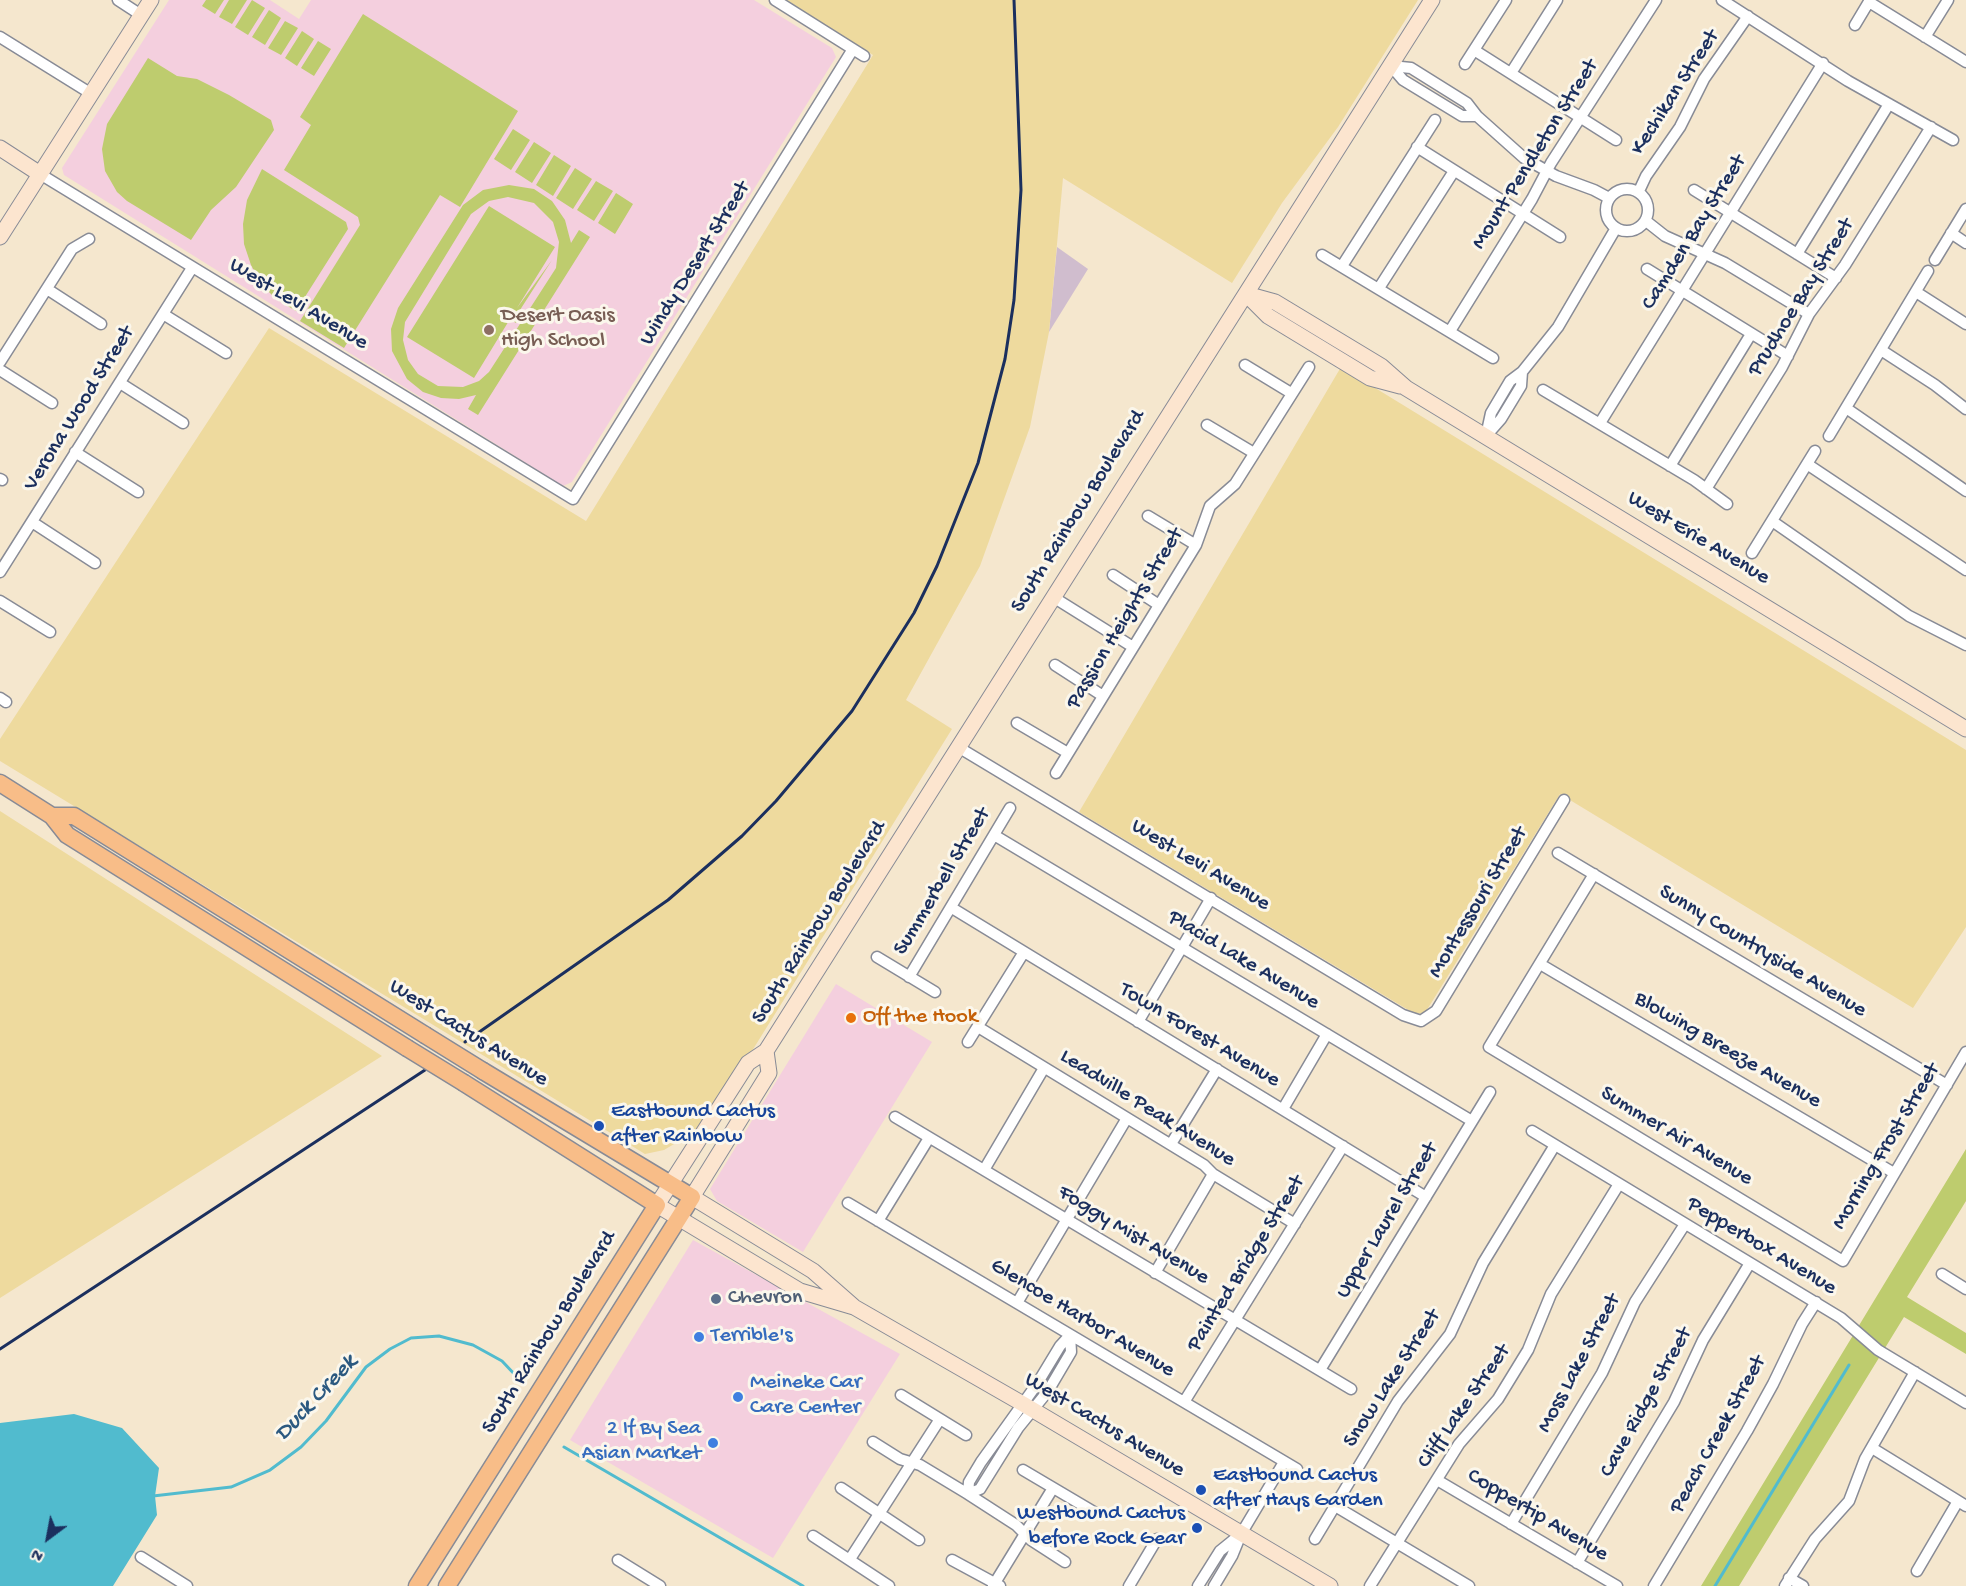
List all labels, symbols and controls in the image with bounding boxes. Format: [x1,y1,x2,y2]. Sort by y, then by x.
street label: Kechikan Street [1626,25,1726,161]
street label: Mount Pendleton Street [1467,55,1605,255]
street label: Camden Bay Street [1637,151,1753,315]
street label: Windy Desert Street [635,177,757,351]
street label: Prudhoe Bay Street [1743,214,1861,382]
street label: West Levi Avenue [224,253,372,357]
place label: Desert Oasis High School [501,304,615,356]
street label: Verona Wood Street [19,322,141,496]
marker: Desert Oasis High School [482,323,496,337]
street label: South Rainbow Boulevard [1006,406,1152,618]
street label: West Erie Avenue [1622,486,1774,592]
street label: Passion Heights Street [1062,524,1190,714]
street label: Summerbell Street [889,803,997,961]
street label: West Levi Avenue [1126,814,1274,918]
street label: South Rainbow Boulevard [747,817,893,1029]
street label: Montessouri Street [1423,823,1535,983]
street label: Sunny Countryside Avenue [1653,879,1871,1025]
street label: Placid Lake Avenue [1162,905,1324,1017]
street label: West Cactus Avenue [384,974,552,1094]
street label: Town Forest Avenue [1114,978,1284,1094]
street label: Blowing Breeze Avenue [1629,987,1825,1115]
place label: Off the Hook [863,1005,977,1031]
marker: Off the Hook [844,1011,858,1025]
street label: Leadville Peak Avenue [1054,1044,1240,1174]
street label: Morning Frost Street [1827,1059,1947,1235]
street label: Summer Air Avenue [1595,1081,1757,1193]
place label: Eastbound Cactus after Rainbow [611,1100,775,1152]
marker: Eastbound Cactus after Rainbow [592,1119,606,1133]
street label: Upper Laurel Street [1331,1138,1445,1304]
street label: Painted Bridge Street [1182,1171,1312,1357]
street label: Foggy Mist Avenue [1052,1180,1214,1292]
street label: Pepperbox Avenue [1681,1192,1841,1302]
street label: South Rainbow Boulevard [477,1227,623,1439]
street label: Glencoe Harbor Avenue [985,1253,1179,1385]
place label: Chevron [728,1286,802,1312]
street label: Moss Lake Street [1532,1290,1628,1438]
marker: Chevron [709,1292,723,1306]
street label: Snow Lake Street [1338,1305,1448,1453]
street label: Cave Ridge Street [1595,1323,1699,1483]
place label: Terrible's [711,1324,793,1350]
marker: Terrible's [692,1330,706,1344]
street label: Cliff Lake Street [1412,1340,1518,1474]
water label: Duck Creek [269,1350,365,1448]
street label: Peach Creek Street [1665,1351,1773,1519]
street label: West Cactus Avenue [1019,1368,1189,1484]
place label: Meineke Car Care Center [750,1371,861,1422]
marker: Meineke Car Care Center [731,1390,745,1404]
place label: 2 If By Sea Asian Market [582,1417,701,1468]
marker: 2 If By Sea Asian Market [706,1436,720,1450]
street label: Coppertip Avenue [1462,1463,1612,1569]
place label: Eastbound Cactus after Hays Garden [1213,1464,1383,1516]
marker: Eastbound Cactus after Hays Garden [1194,1483,1208,1497]
place label: Westbound Cactus before Rock Gear [1017,1502,1185,1554]
north arrow [18,1508,78,1568]
marker: Westbound Cactus before Rock Gear [1190,1521,1204,1535]
text: N [29,1543,48,1565]

